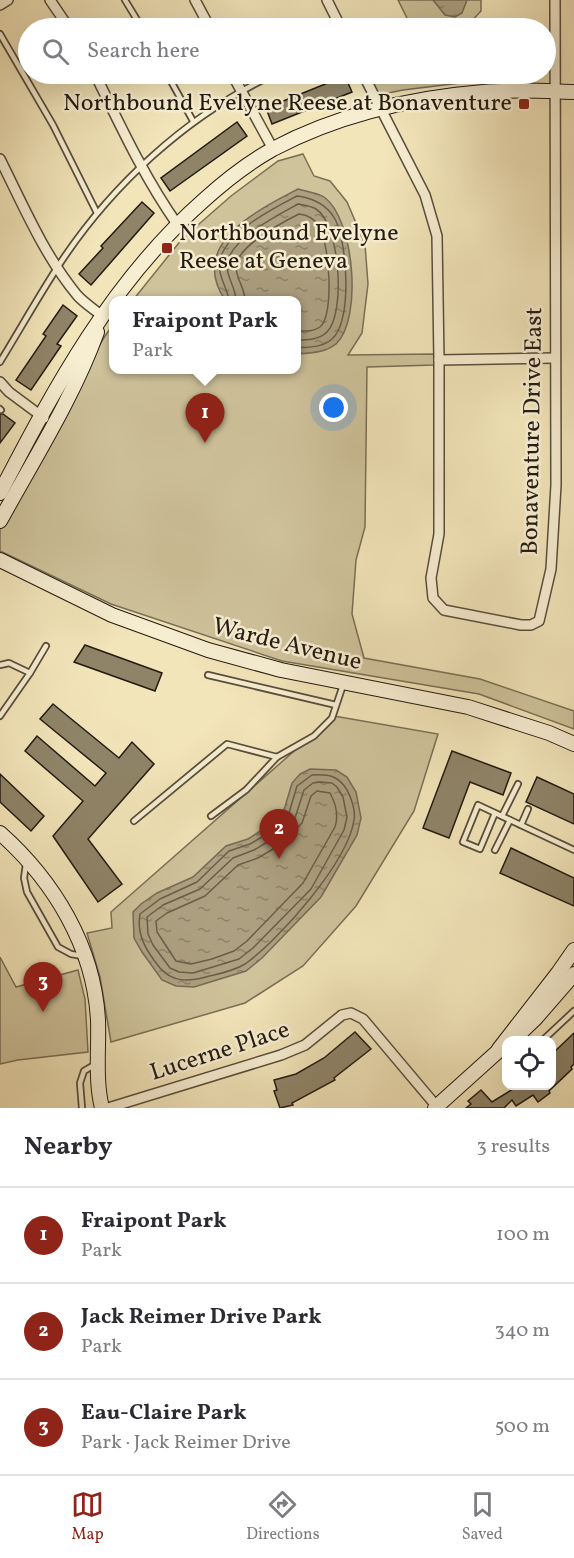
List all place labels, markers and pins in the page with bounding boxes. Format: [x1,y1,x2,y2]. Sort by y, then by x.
place label: Northbound Evelyne Reese at Bonaventure [63,87,512,121]
marker: Northbound Evelyne Reese at Bonaventure [517,97,531,111]
place label: Northbound Evelyne Reese at Geneva [179,217,399,279]
marker: Northbound Evelyne Reese at Geneva [160,241,174,255]
pin: 1 [186,394,224,443]
pin: 2 [260,810,298,859]
pin: 3 [24,962,63,1012]

